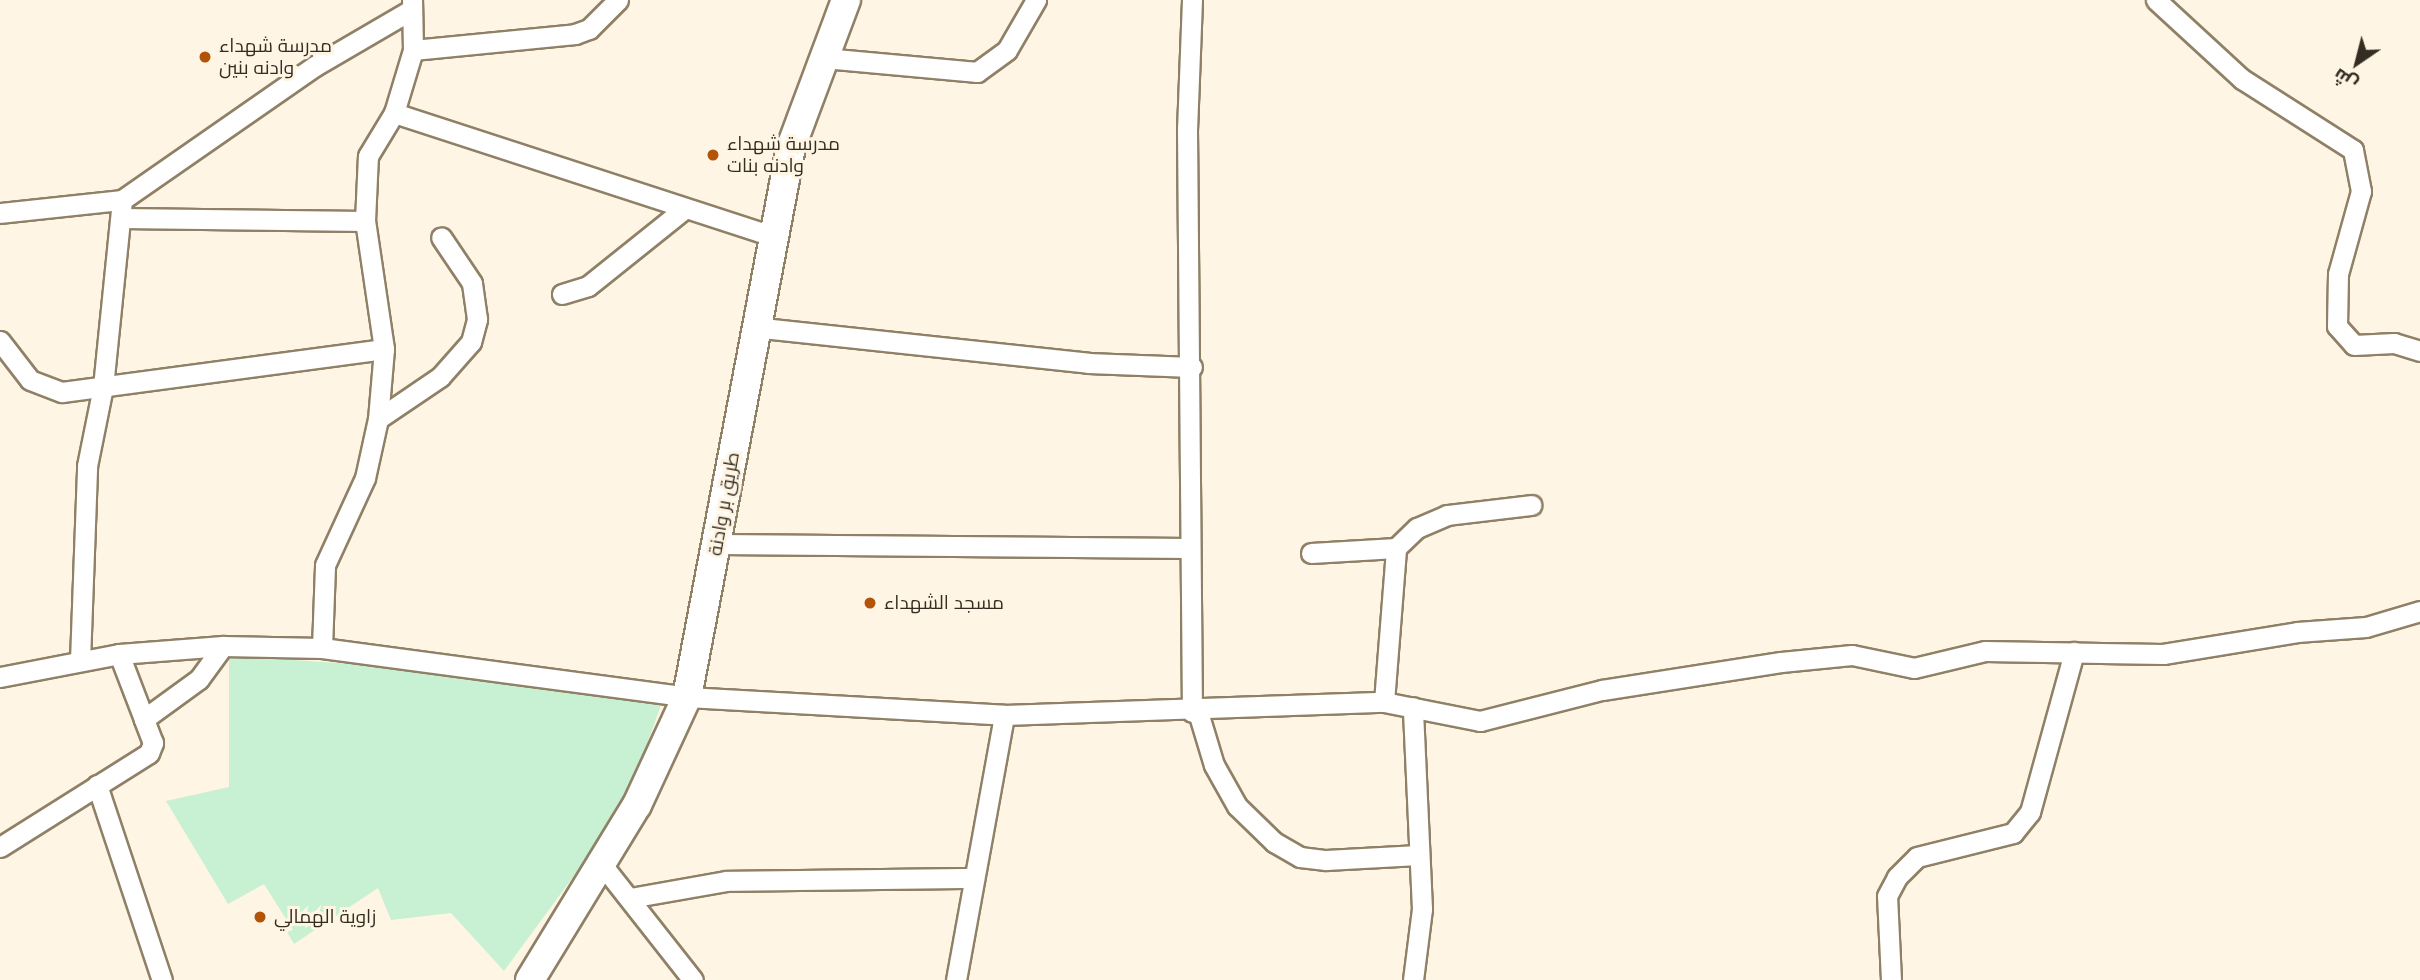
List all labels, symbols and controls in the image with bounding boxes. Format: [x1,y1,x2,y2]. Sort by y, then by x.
north arrow [2322,28,2392,98]
place label: مدرسة شهداء وادنه بنين [219,35,332,79]
marker: مدرسة شهداء وادنه بنين [197,49,213,65]
text: ش [2328,63,2362,98]
place label: مدرسة شهداء وادنه بنات [727,133,840,177]
marker: مدرسة شهداء وادنه بنات [705,147,721,163]
street label: طريق بر وادنة [704,450,744,558]
place label: مسجد الشهداء [884,592,1004,614]
marker: مسجد الشهداء [862,595,878,611]
place label: زاوية الهمالي [274,906,376,928]
marker: زاوية الهمالي [252,909,268,925]

